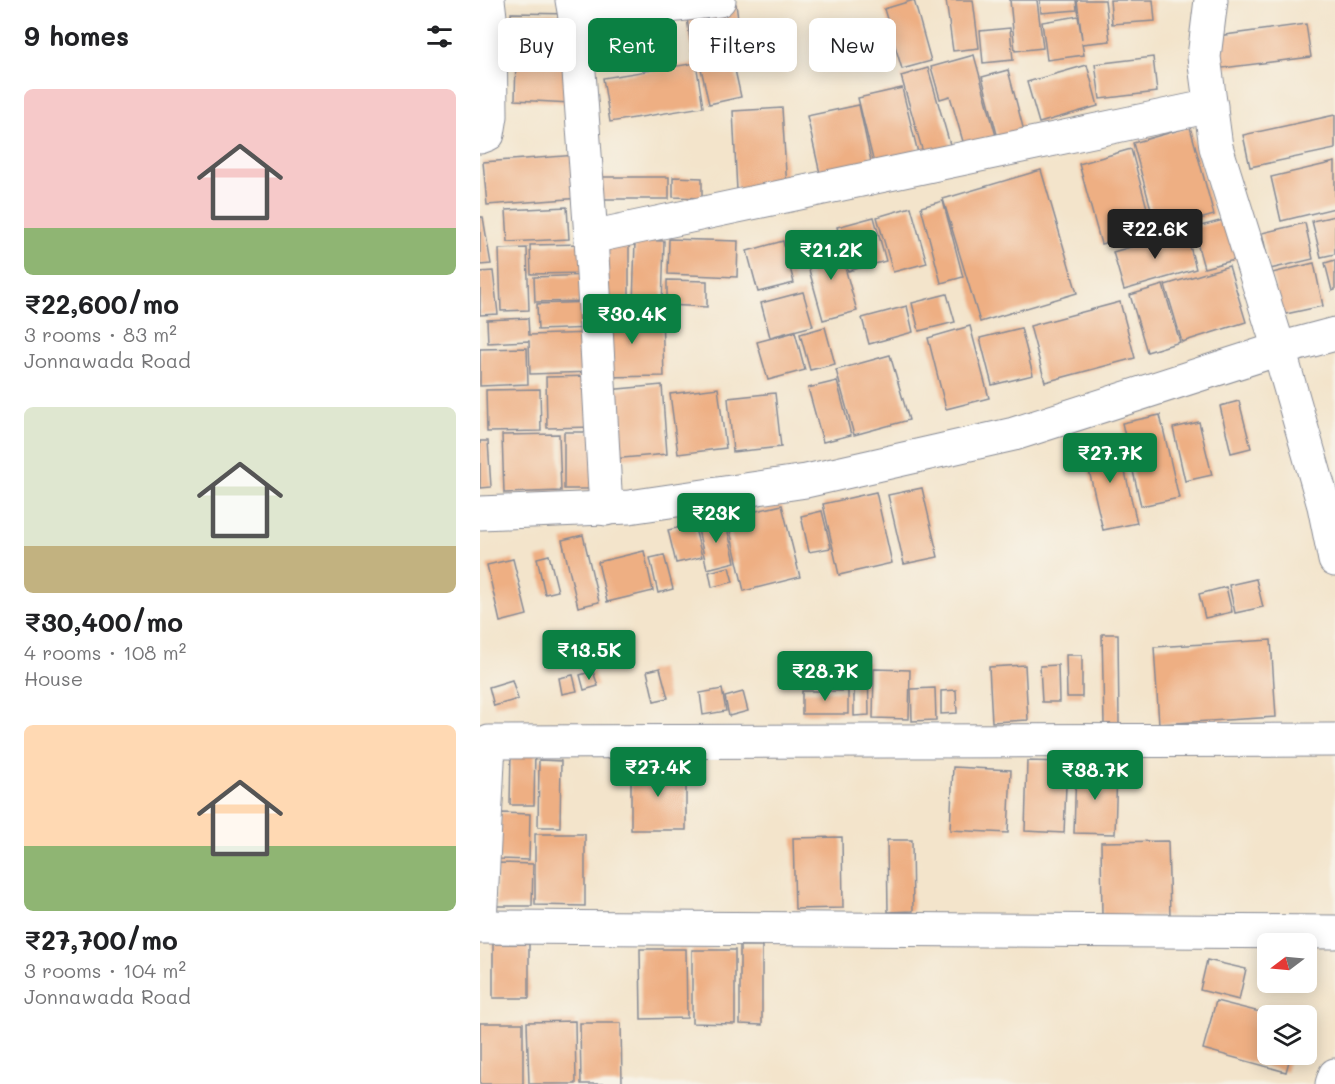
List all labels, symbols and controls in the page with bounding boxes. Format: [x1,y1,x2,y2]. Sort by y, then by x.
chip: Buy [498,18,576,72]
chip: Rent [588,18,677,72]
chip: Filters [689,18,797,72]
chip: New [809,18,896,72]
text: 9 homes [24,19,129,53]
icon: filters [423,20,456,53]
icon: home [186,128,294,236]
pin: ₹22.6K [1106,209,1204,260]
text: ₹22.6K [1121,215,1189,241]
pin: ₹21.2K [782,230,880,281]
text: ₹21.2K [799,236,863,262]
text: ₹22,600/mo [24,287,179,321]
pin: ₹30.4K [583,294,681,345]
text: ₹30.4K [597,300,667,326]
text: 3 rooms · 83 m² [24,321,177,347]
text: Jonnawada Road [24,347,191,373]
pin: ₹27.7K [1061,433,1159,484]
text: ₹27.7K [1077,439,1143,465]
icon: home [186,446,294,554]
pin: ₹23K [680,493,752,544]
text: ₹23K [691,499,741,525]
text: ₹30,400/mo [24,605,183,639]
pin: ₹13.5K [540,630,638,681]
text: ₹13.5K [556,636,622,662]
text: 4 rooms · 108 m² [24,639,186,665]
pin: ₹28.7K [776,651,874,702]
text: ₹28.7K [791,657,859,683]
text: House [24,665,83,691]
pin: ₹27.4K [609,747,707,798]
pin: ₹38.7K [1046,750,1144,801]
text: ₹27.4K [624,753,692,779]
text: ₹38.7K [1061,756,1129,782]
icon: home [186,764,294,872]
text: ₹27,700/mo [24,923,178,957]
north arrow [1257,933,1317,993]
map controls [1257,933,1317,1065]
text: 3 rooms · 104 m² [24,957,186,983]
text: Jonnawada Road [24,983,191,1009]
button: layers [1257,1005,1317,1065]

